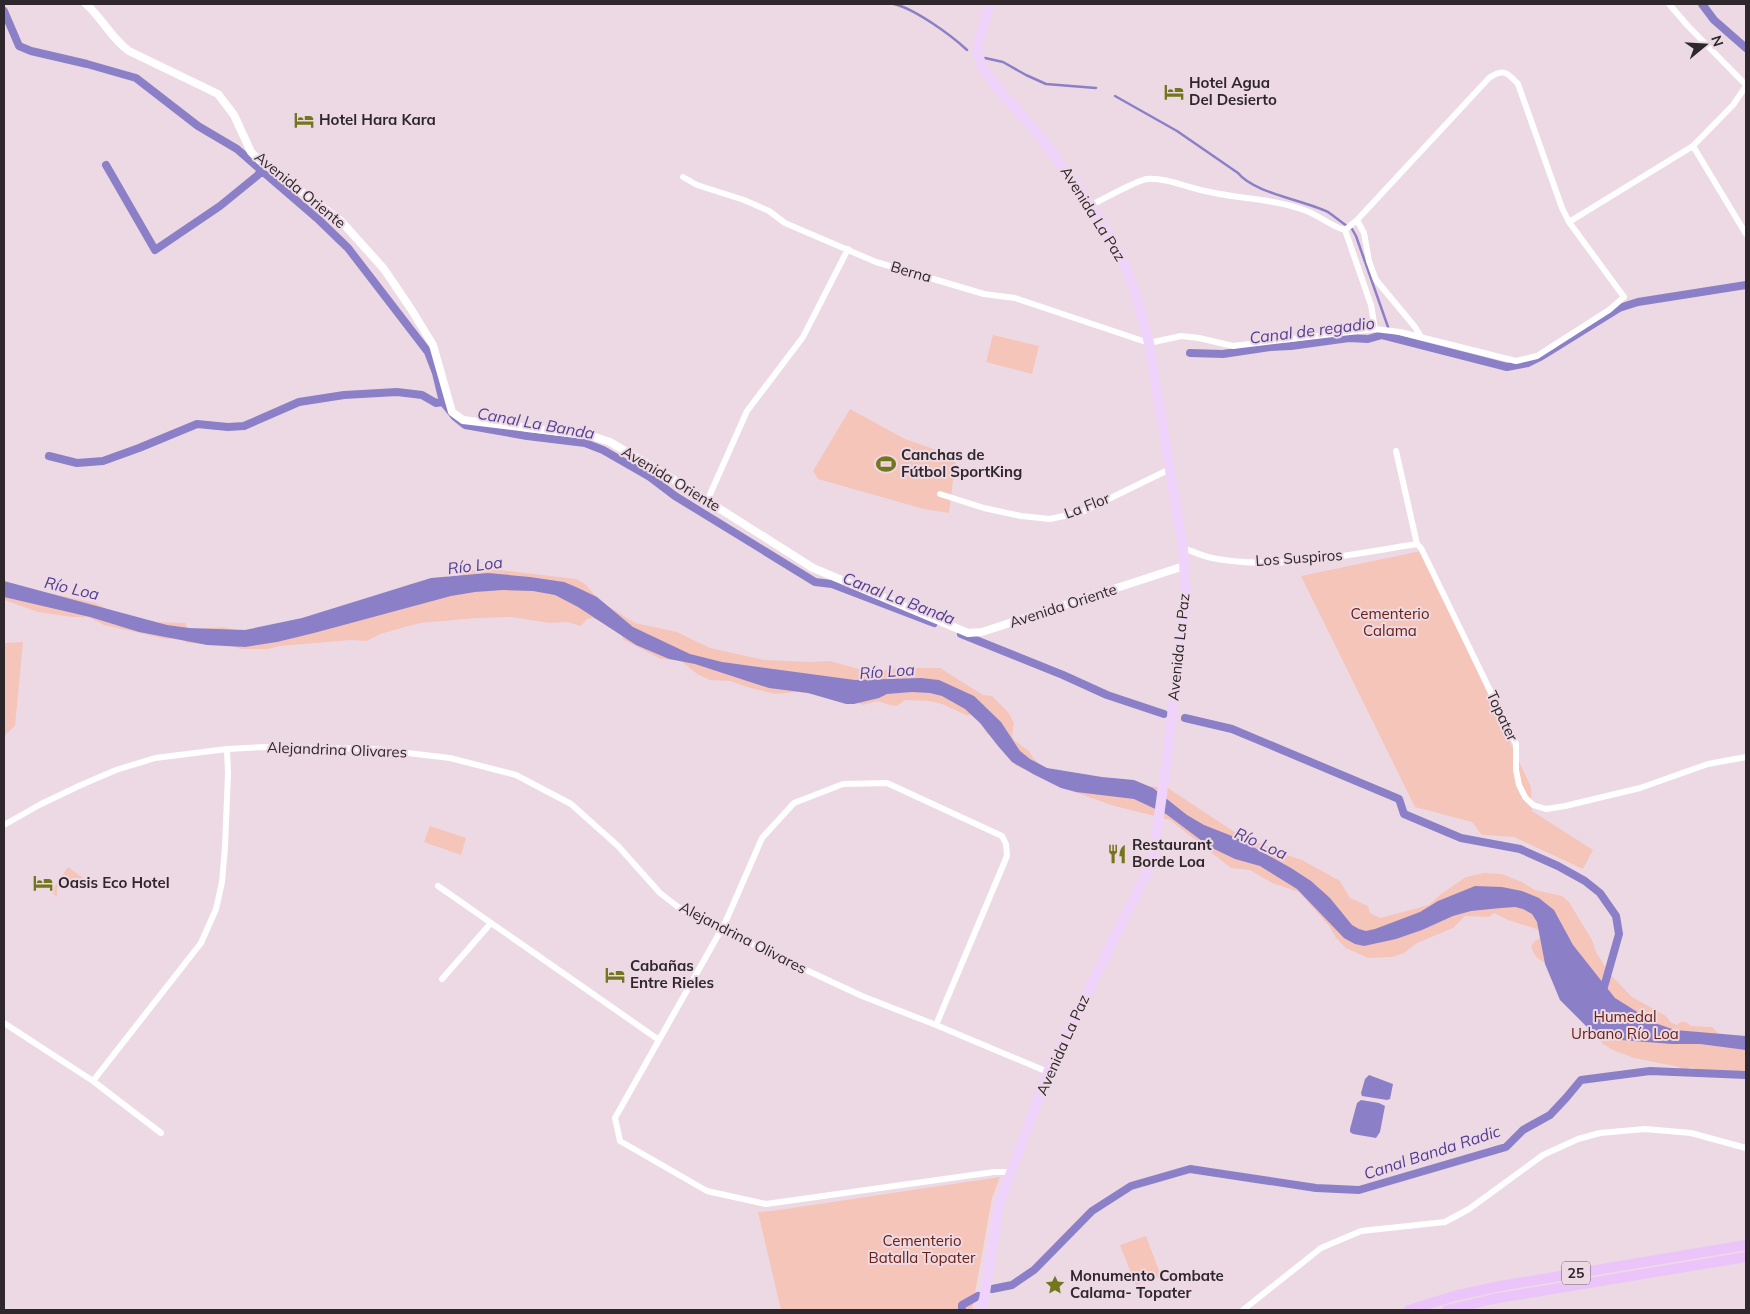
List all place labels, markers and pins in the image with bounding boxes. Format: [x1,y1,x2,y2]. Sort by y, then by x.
place label: Hotel Agua Del Desierto [1189,73,1277,109]
hotel icon: Hotel Agua Del Desierto [1163,81,1185,103]
hotel icon: Hotel Hara Kara [293,109,315,131]
place label: Hotel Hara Kara [319,110,436,129]
place label: Canchas de Fútbol SportKing [901,445,1022,481]
sports icon: Canchas de Fútbol SportKing [875,453,897,475]
place label: Restaurant Borde Loa [1132,835,1212,871]
restaurant icon: Restaurant Borde Loa [1106,843,1128,865]
hotel icon: Oasis Eco Hotel [32,872,54,894]
place label: Oasis Eco Hotel [58,873,170,892]
place label: Cabañas Entre Rieles [630,956,714,992]
hotel icon: Cabañas Entre Rieles [604,964,626,986]
place label: Monumento Combate Calama- Topater [1070,1266,1224,1302]
place icon: Monumento Combate Calama- Topater [1044,1274,1066,1296]

